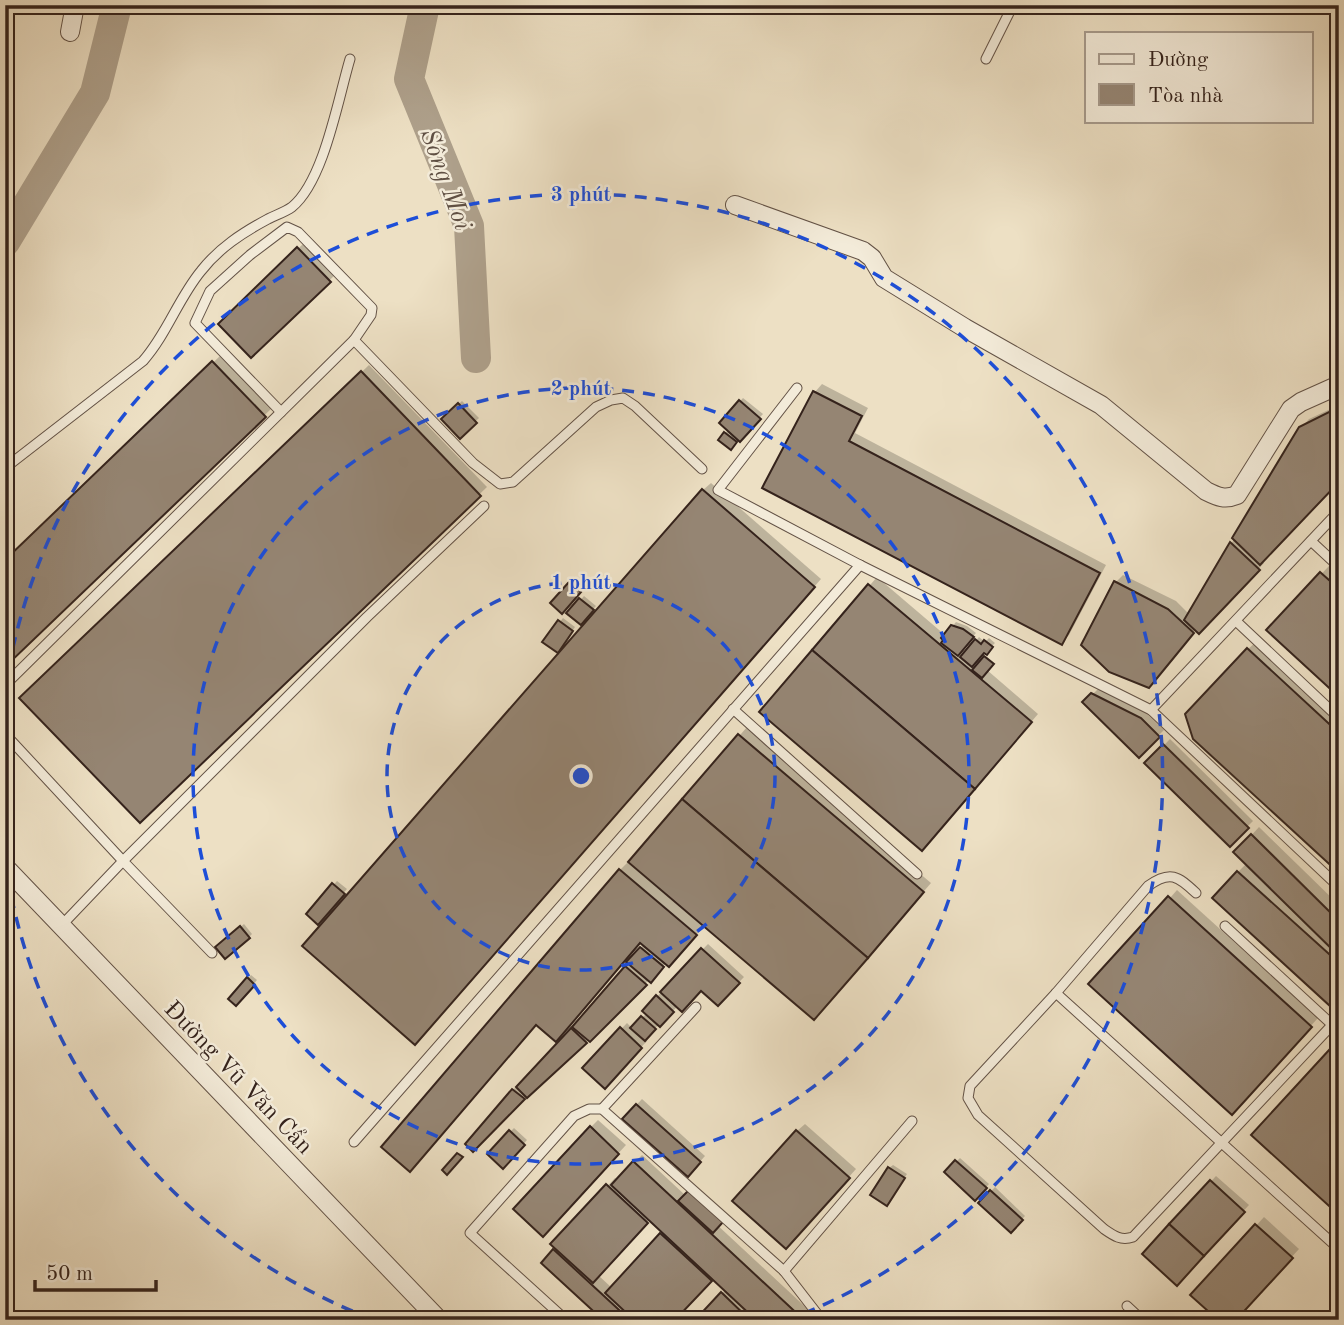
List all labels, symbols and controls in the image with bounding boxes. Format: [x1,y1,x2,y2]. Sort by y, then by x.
legend [1085,32,1312,122]
text: Đường [1148,50,1209,71]
text: Tòa nhà [1148,86,1223,107]
water label: Sông Moi [415,125,476,235]
text: 3 phút [551,185,612,206]
text: 2 phút [551,379,612,400]
text: 1 phút [551,573,612,594]
centre of rings [569,764,593,788]
street label: Đường Vũ Văn Cẩn [159,996,318,1160]
scale bar [35,1248,156,1292]
text: 50 m [46,1264,93,1285]

